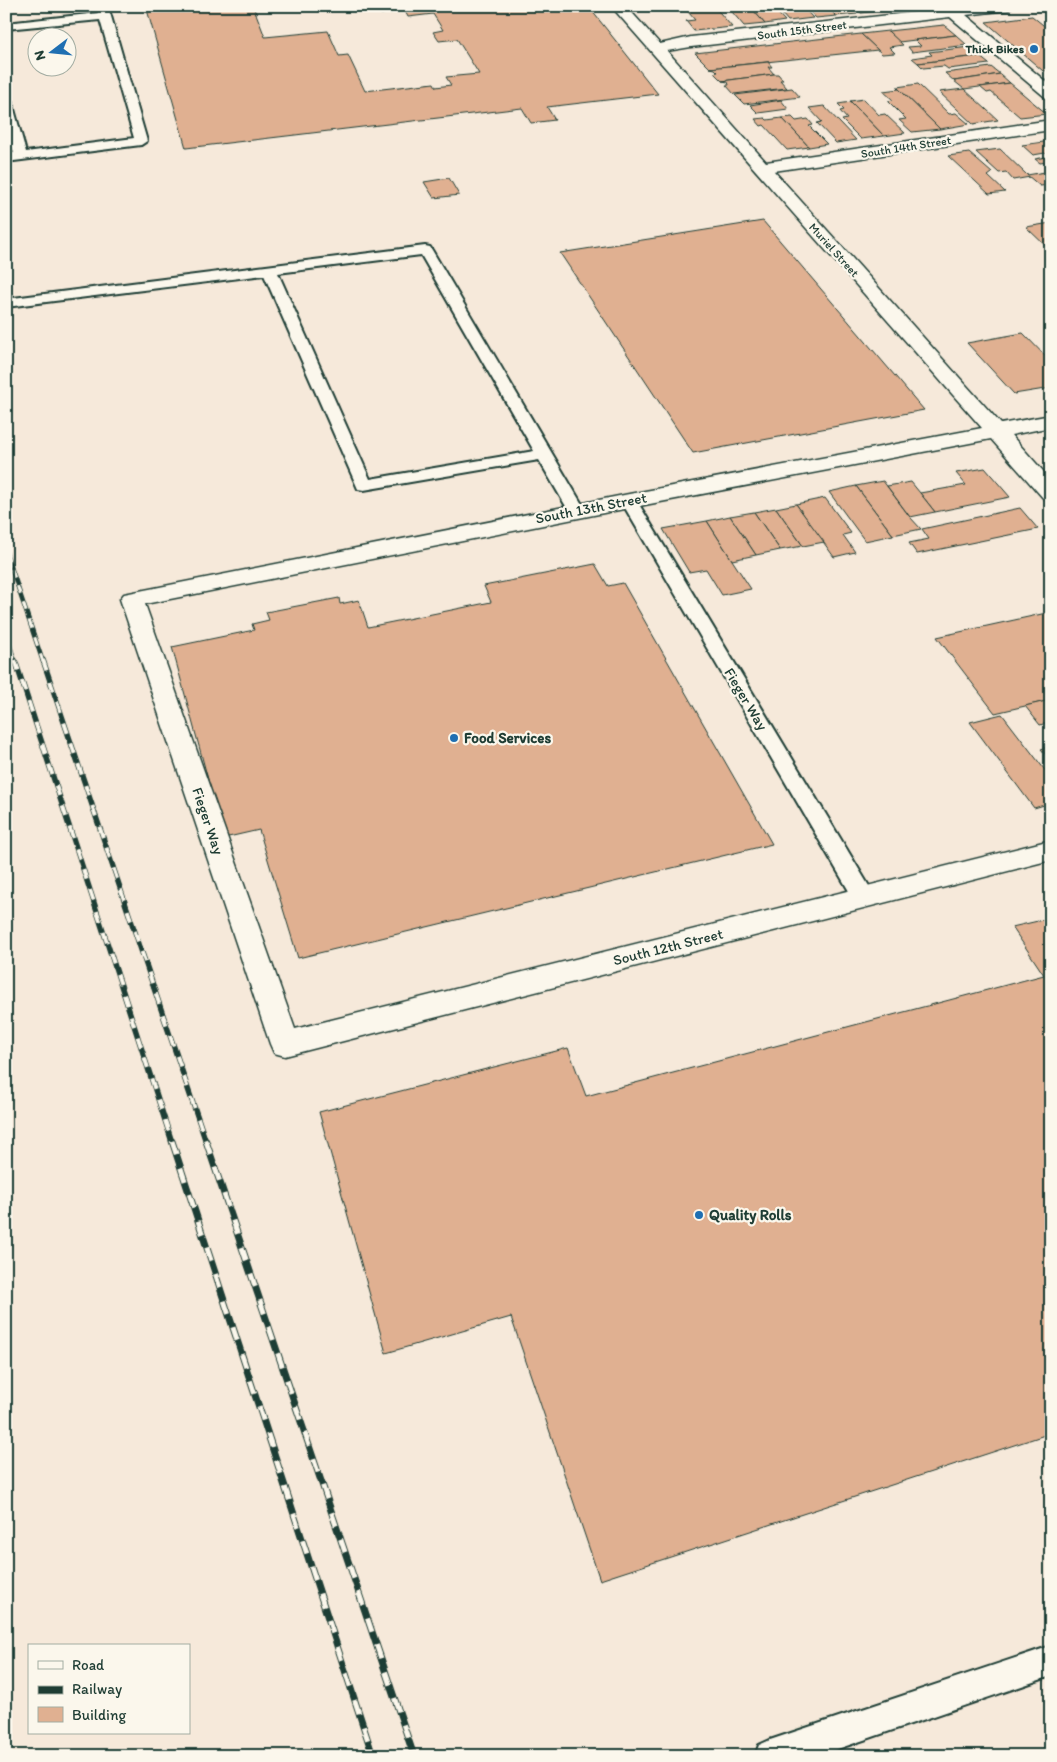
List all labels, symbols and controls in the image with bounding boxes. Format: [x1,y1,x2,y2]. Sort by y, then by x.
street label: South 15th Street [756,17,848,42]
north arrow [28,28,78,78]
place label: Thick Bikes [964,42,1025,56]
marker: Thick Bikes [1028,43,1040,55]
text: N [31,49,49,62]
street label: South 14th Street [860,133,953,161]
street label: Muriel Street [806,220,862,280]
street label: South 13th Street [534,488,649,528]
street label: Fieger Way [720,664,772,734]
place label: Food Services [464,729,551,747]
marker: Food Services [448,732,460,744]
street label: Fieger Way [188,785,228,857]
street label: South 12th Street [611,925,725,969]
place label: Quality Rolls [709,1206,792,1225]
marker: Quality Rolls [693,1209,705,1221]
legend [28,1644,190,1734]
text: Road [72,1656,105,1674]
text: Railway [72,1680,122,1698]
text: Building [72,1706,126,1724]

